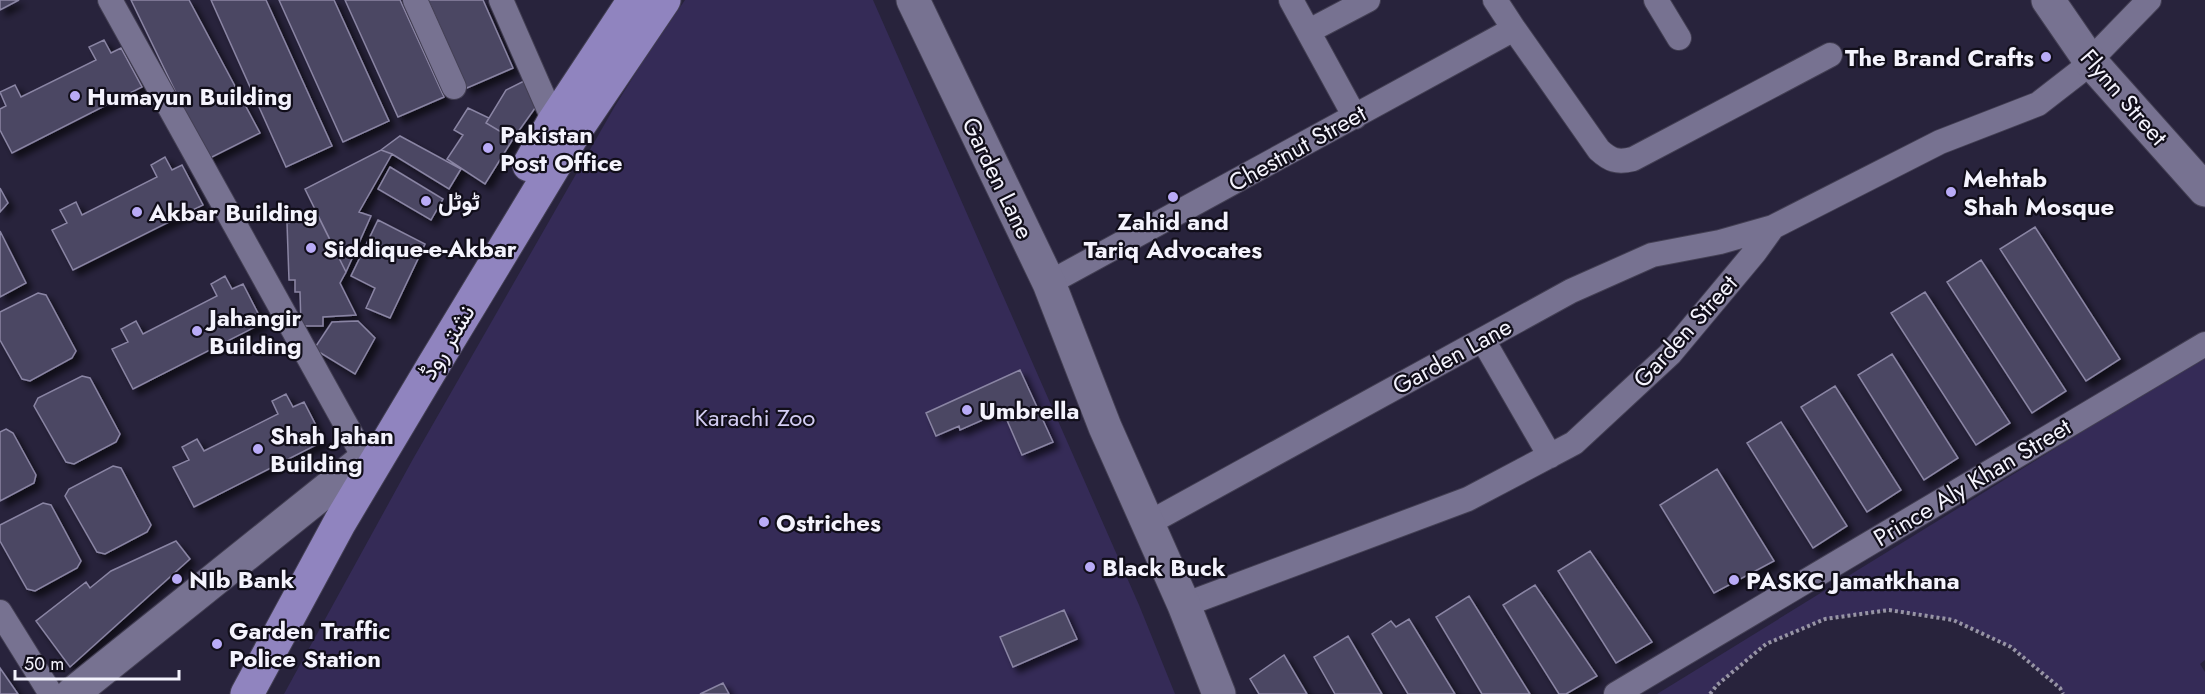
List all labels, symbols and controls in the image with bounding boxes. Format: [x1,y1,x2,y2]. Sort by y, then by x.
place label: The Brand Crafts [1845,40,2034,75]
street label: Flynn Street [2072,41,2176,153]
marker: The Brand Crafts [2039,50,2053,64]
place label: Humayun Building [87,79,292,114]
marker: Humayun Building [68,89,82,103]
street label: Chestnut Street [1222,96,1372,200]
street label: Garden Lane [953,111,1043,245]
place label: Pakistan Post Office [500,117,623,180]
marker: Pakistan Post Office [481,141,495,155]
place label: Mehtab Shah Mosque [1963,161,2114,224]
place label: ٹوٹل [438,184,480,219]
marker: Mehtab Shah Mosque [1944,185,1958,199]
marker: Zahid and Tariq Advocates [1166,190,1180,204]
marker: ٹوٹل [419,194,433,208]
place label: Akbar Building [148,195,318,230]
place label: Zahid and Tariq Advocates [1084,204,1262,267]
marker: Akbar Building [130,205,144,219]
place label: Siddique-e-Akbar [323,231,517,266]
marker: Siddique-e-Akbar [304,241,318,255]
street label: Garden Street [1625,267,1745,395]
street label: نشتر روڈ [411,298,483,386]
place label: Jahangir Building [205,300,302,363]
street label: Garden Lane [1386,309,1518,403]
marker: Jahangir Building [190,324,204,338]
place label: Umbrella [979,393,1079,428]
park label: Karachi Zoo [695,400,815,435]
marker: Umbrella [960,403,974,417]
street label: Prince Aly Khan Street [1867,409,2078,555]
place label: Shah Jahan Building [270,418,394,481]
marker: Shah Jahan Building [251,442,265,456]
place label: Ostriches [776,505,881,540]
marker: Ostriches [757,515,771,529]
place label: Black Buck [1102,550,1226,585]
marker: Black Buck [1083,560,1097,574]
place label: NIb Bank [189,562,294,597]
place label: PASKC Jamatkhana [1746,563,1960,598]
marker: NIb Bank [170,572,184,586]
marker: PASKC Jamatkhana [1727,573,1741,587]
place label: Garden Traffic Police Station [229,613,390,676]
marker: Garden Traffic Police Station [210,637,224,651]
scale bar [15,643,178,681]
text: 50 m [24,651,64,677]

